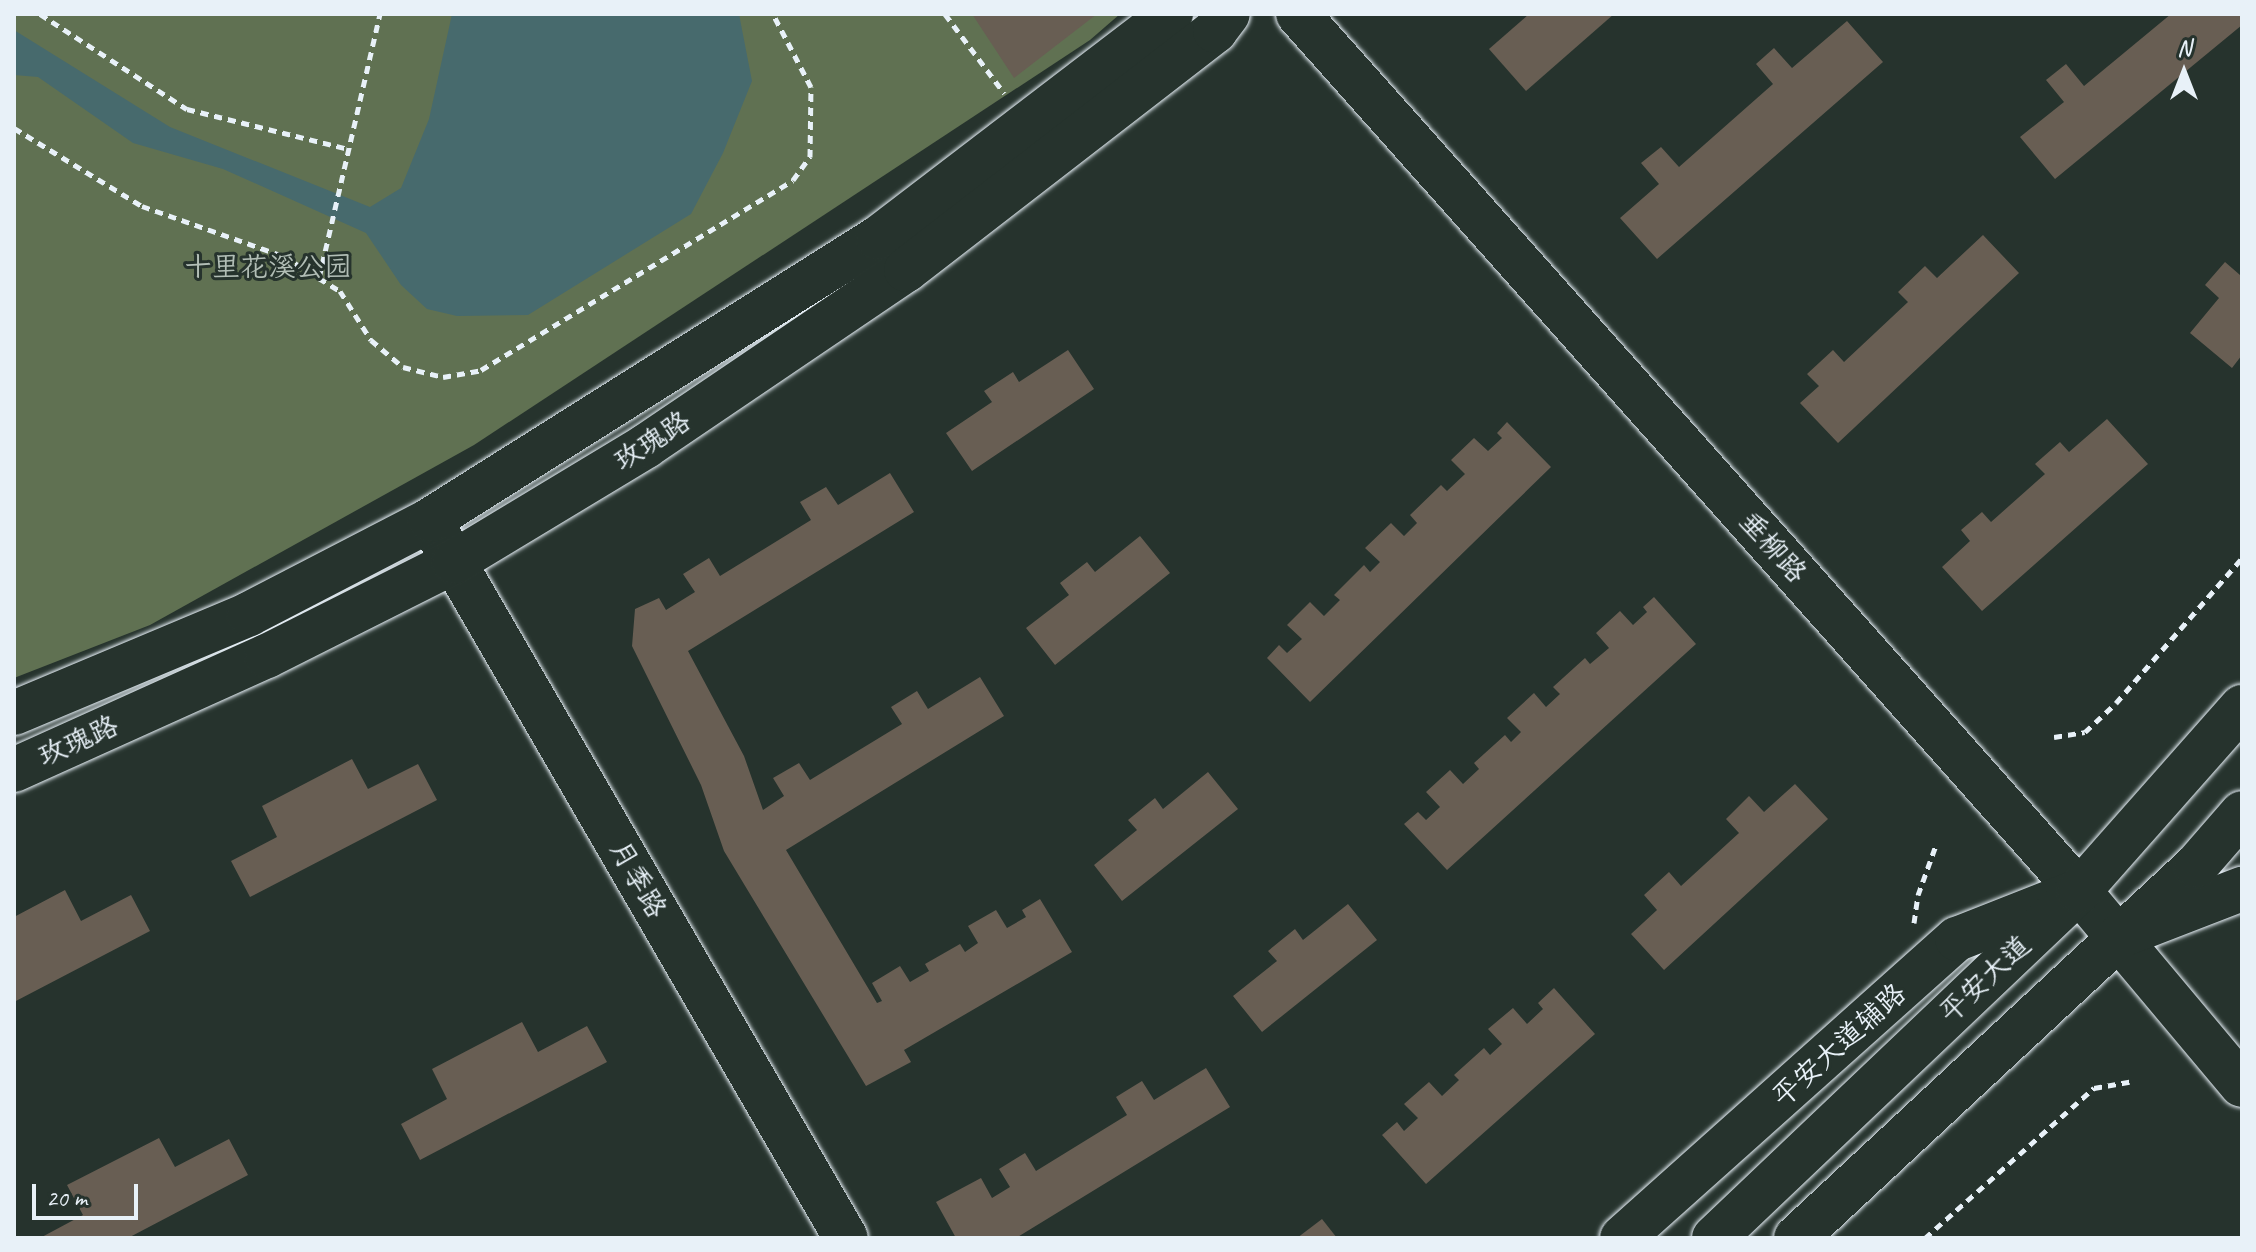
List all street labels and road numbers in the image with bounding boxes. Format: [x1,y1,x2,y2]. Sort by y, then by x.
street label: 玫瑰路 [608,404,696,478]
street label: 垂柳路 [1732,505,1814,589]
street label: 玫瑰路 [33,709,123,773]
street label: 月季路 [602,834,674,924]
street label: 平安大道 [1933,929,2037,1029]
street label: 平安大道辅路 [1765,976,1913,1114]

